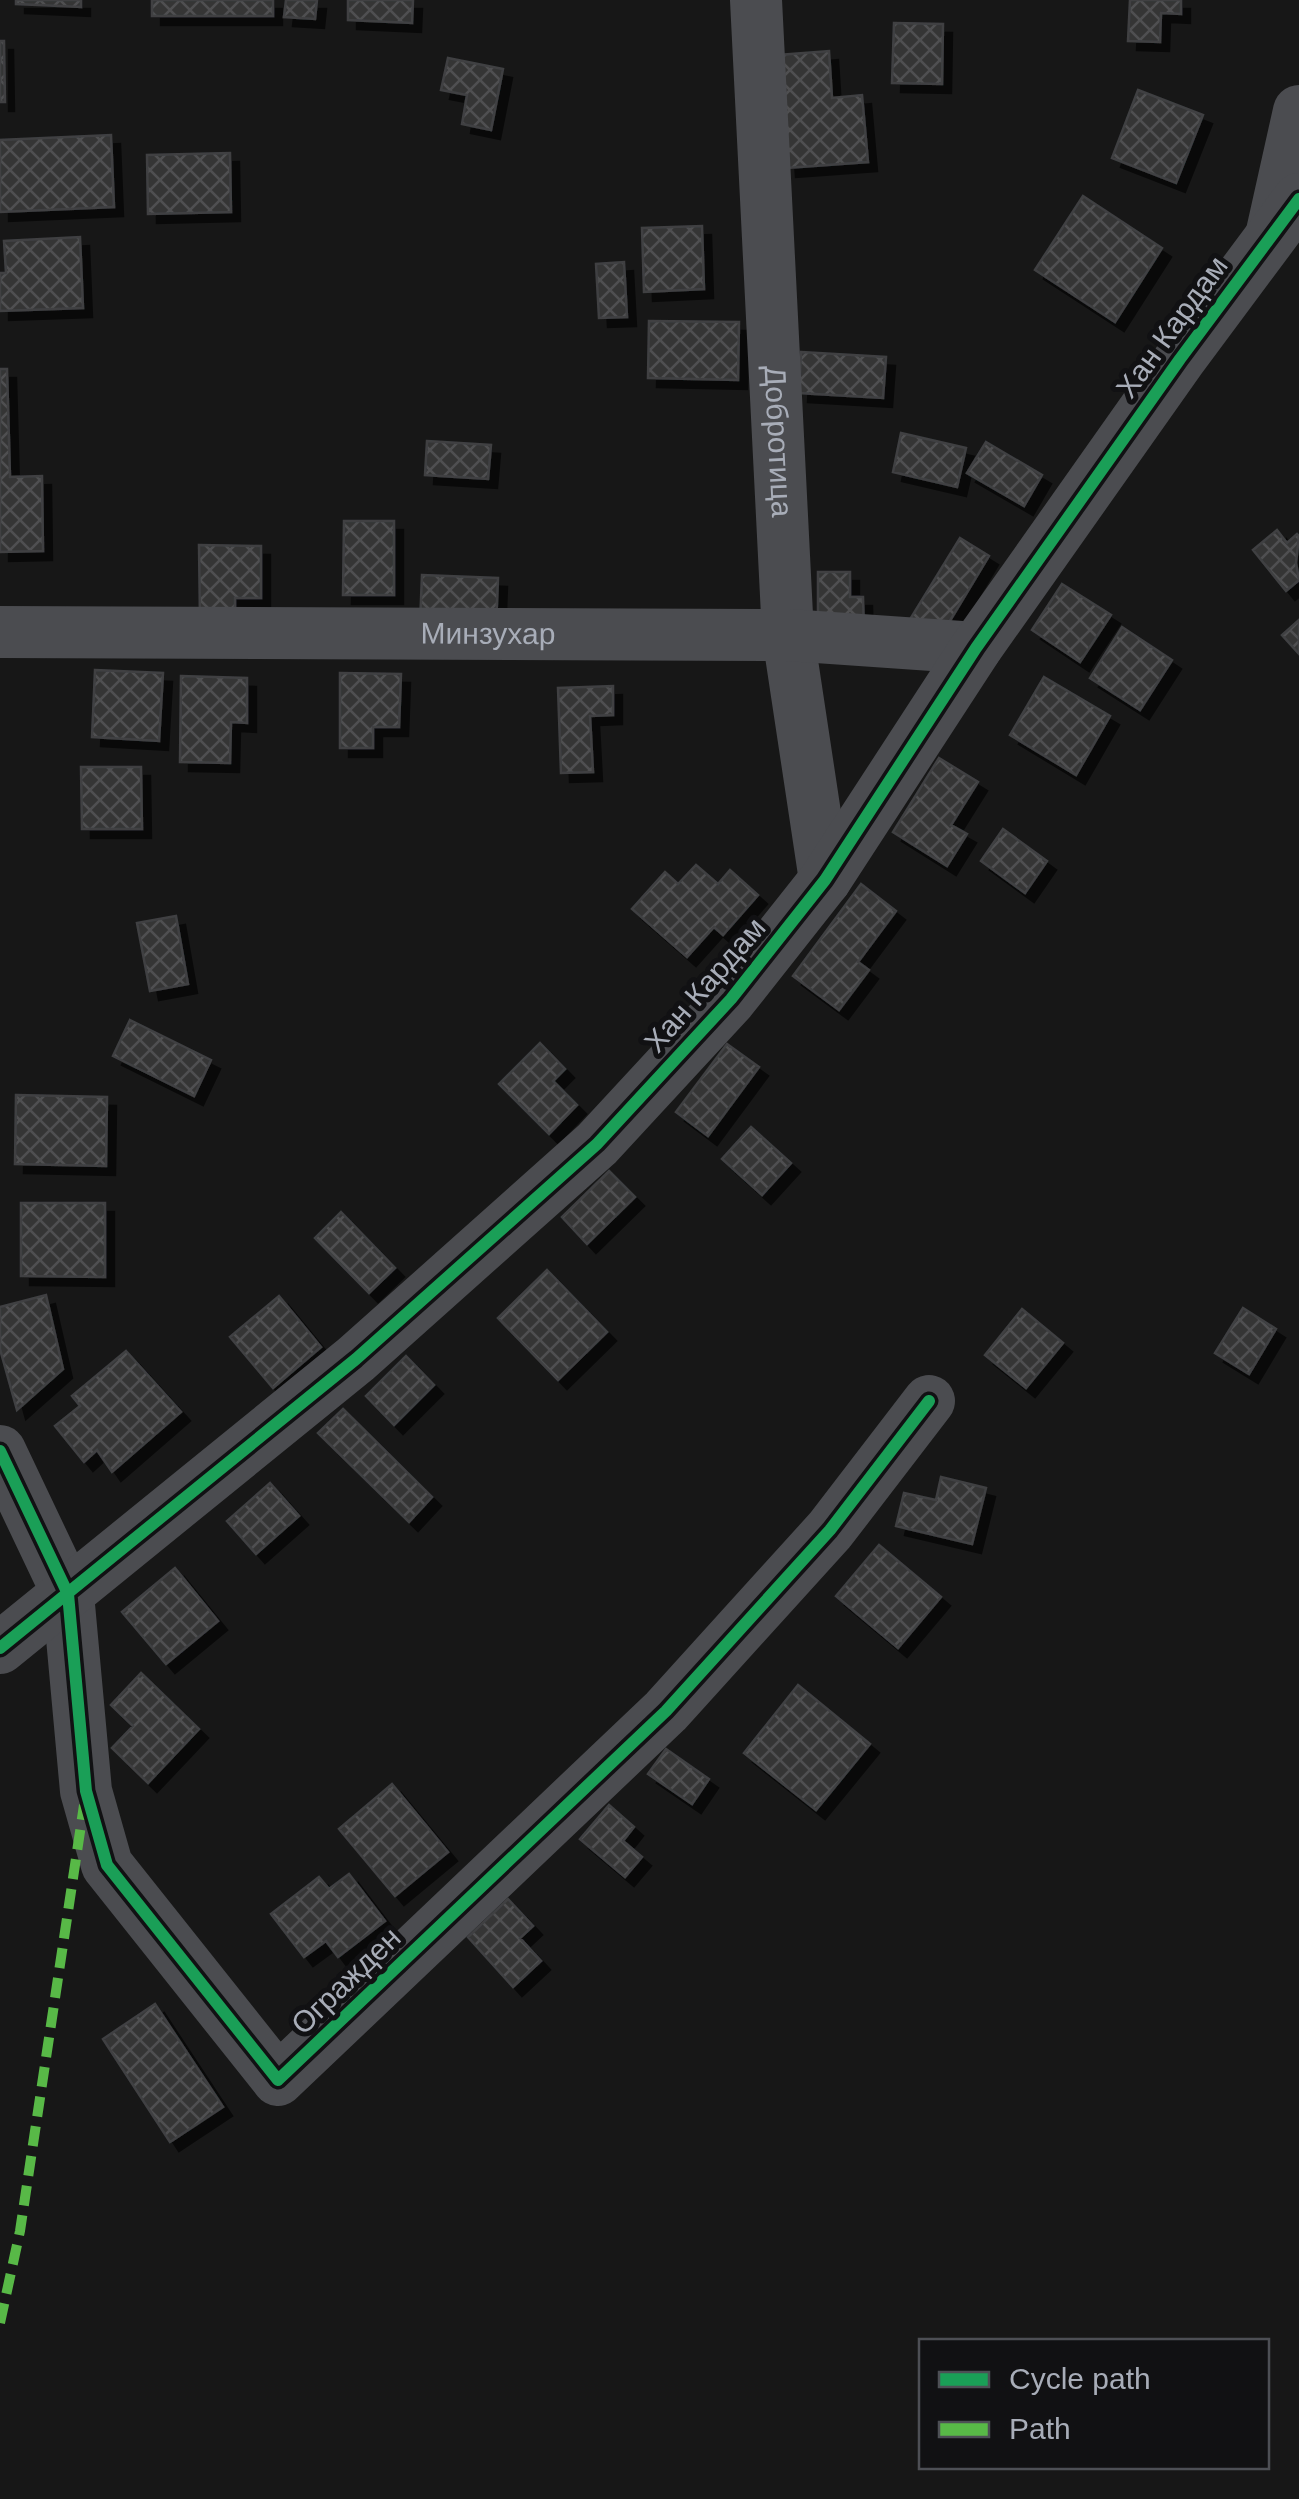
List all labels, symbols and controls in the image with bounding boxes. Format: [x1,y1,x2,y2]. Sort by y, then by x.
street label: Хан Кардам [1109,250,1234,404]
street label: Добротица [758,365,799,518]
street label: Минзухар [421,617,555,650]
street label: Хан Кардам [638,911,772,1058]
street label: Огражден [284,1921,407,2041]
legend [919,2339,1269,2469]
text: Cycle path [1009,2362,1151,2395]
text: Path [1009,2412,1071,2445]

